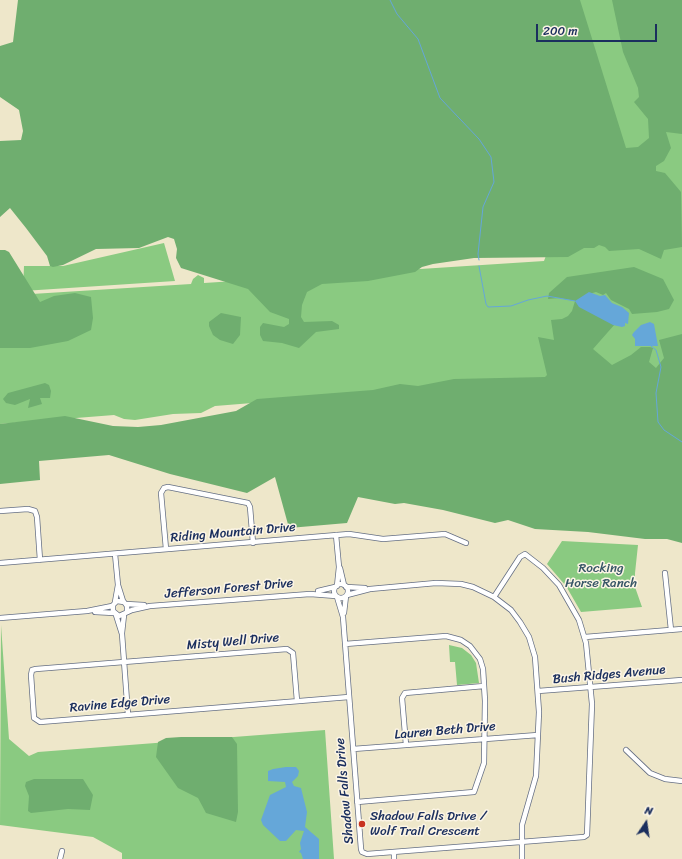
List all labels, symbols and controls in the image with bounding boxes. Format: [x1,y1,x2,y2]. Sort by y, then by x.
scale bar [538,16,659,42]
text: 200 m [543,20,577,42]
street label: Riding Mountain Drive [170,520,296,546]
park label: Rocking Horse Ranch [565,561,637,592]
street label: Jefferson Forest Drive [164,576,294,602]
street label: Misty Well Drive [186,630,280,654]
street label: Bush Ridges Avenue [552,662,666,688]
street label: Ravine Edge Drive [69,692,171,716]
street label: Lauren Beth Drive [394,719,496,743]
street label: Shadow Falls Drive [333,737,357,845]
text: N [643,801,655,821]
north arrow [626,803,666,843]
place label: Shadow Falls Drive / Wolf Trail Crescent [370,809,486,840]
marker: Shadow Falls Drive / Wolf Trail Crescent [357,819,367,829]

